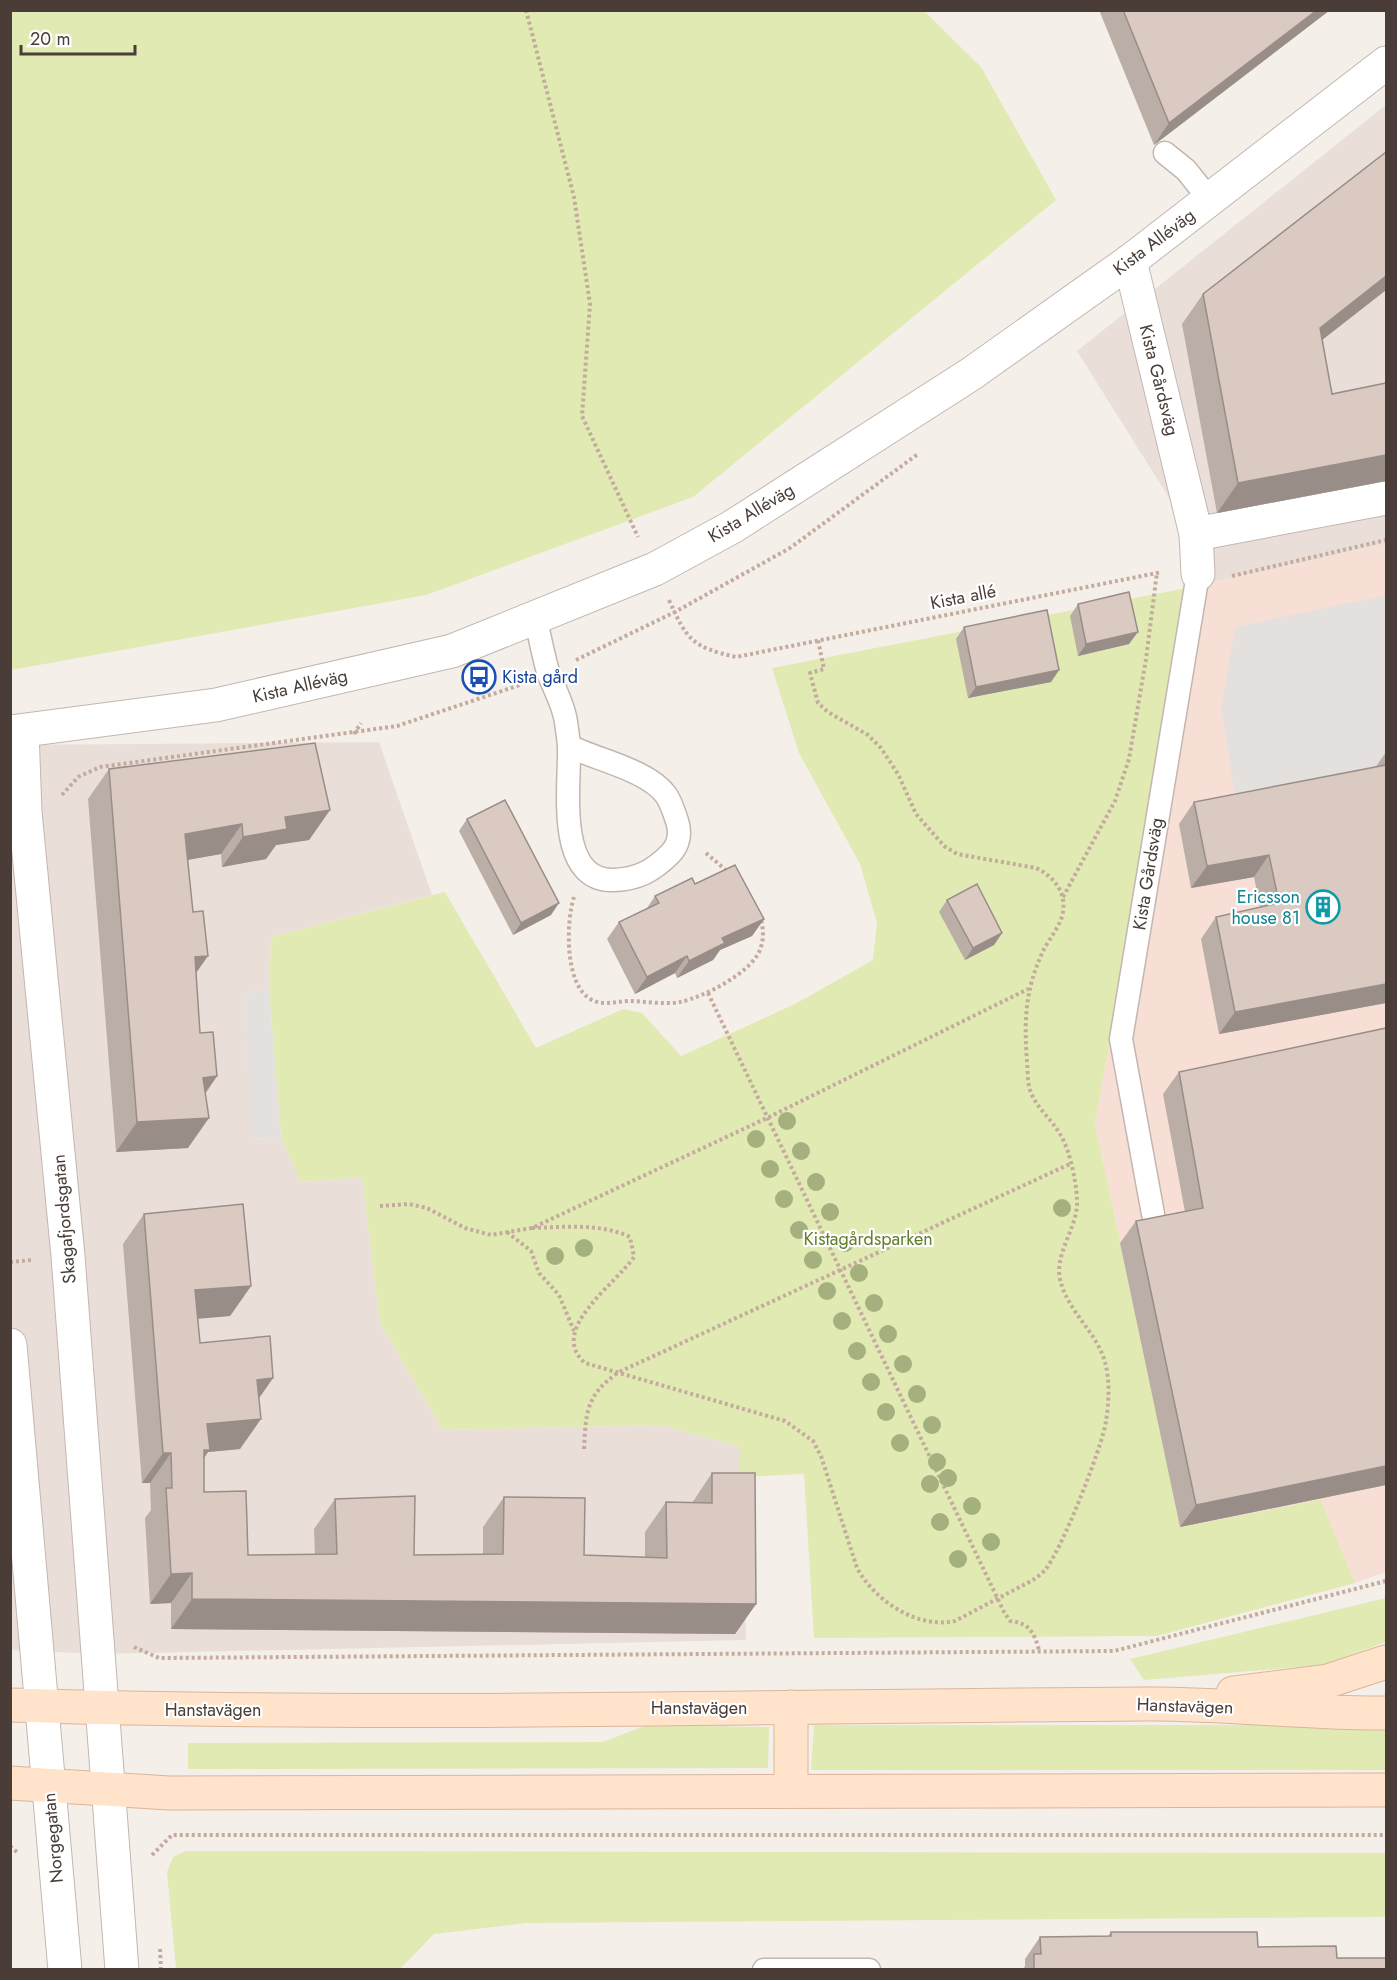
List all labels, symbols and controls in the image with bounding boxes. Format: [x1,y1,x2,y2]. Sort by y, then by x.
scale bar [21,18,135,56]
text: 20 m [30,26,70,52]
street label: Kista Alléväg [1108,203,1200,281]
street label: Kista Gårdsväg [1133,322,1185,438]
street label: Kista Alléväg [703,477,799,549]
street label: Kista allé [928,578,998,616]
bus stop icon: Kista gård [461,659,497,695]
street label: Kista Alléväg [250,662,350,710]
place label: Kista gård [502,664,578,690]
street label: Kista Gårdsväg [1126,816,1170,932]
place label: Ericsson house 81 [1231,884,1300,931]
building icon: Ericsson house 81 [1305,889,1341,925]
street label: Skagafjordsgatan [45,1153,83,1285]
park label: Kistagårdsparken [803,1226,933,1252]
street label: Hanstavägen [1136,1691,1234,1721]
street label: Hanstavägen [651,1695,747,1721]
street label: Hanstavägen [165,1697,261,1723]
street label: Norgegatan [36,1792,70,1884]

